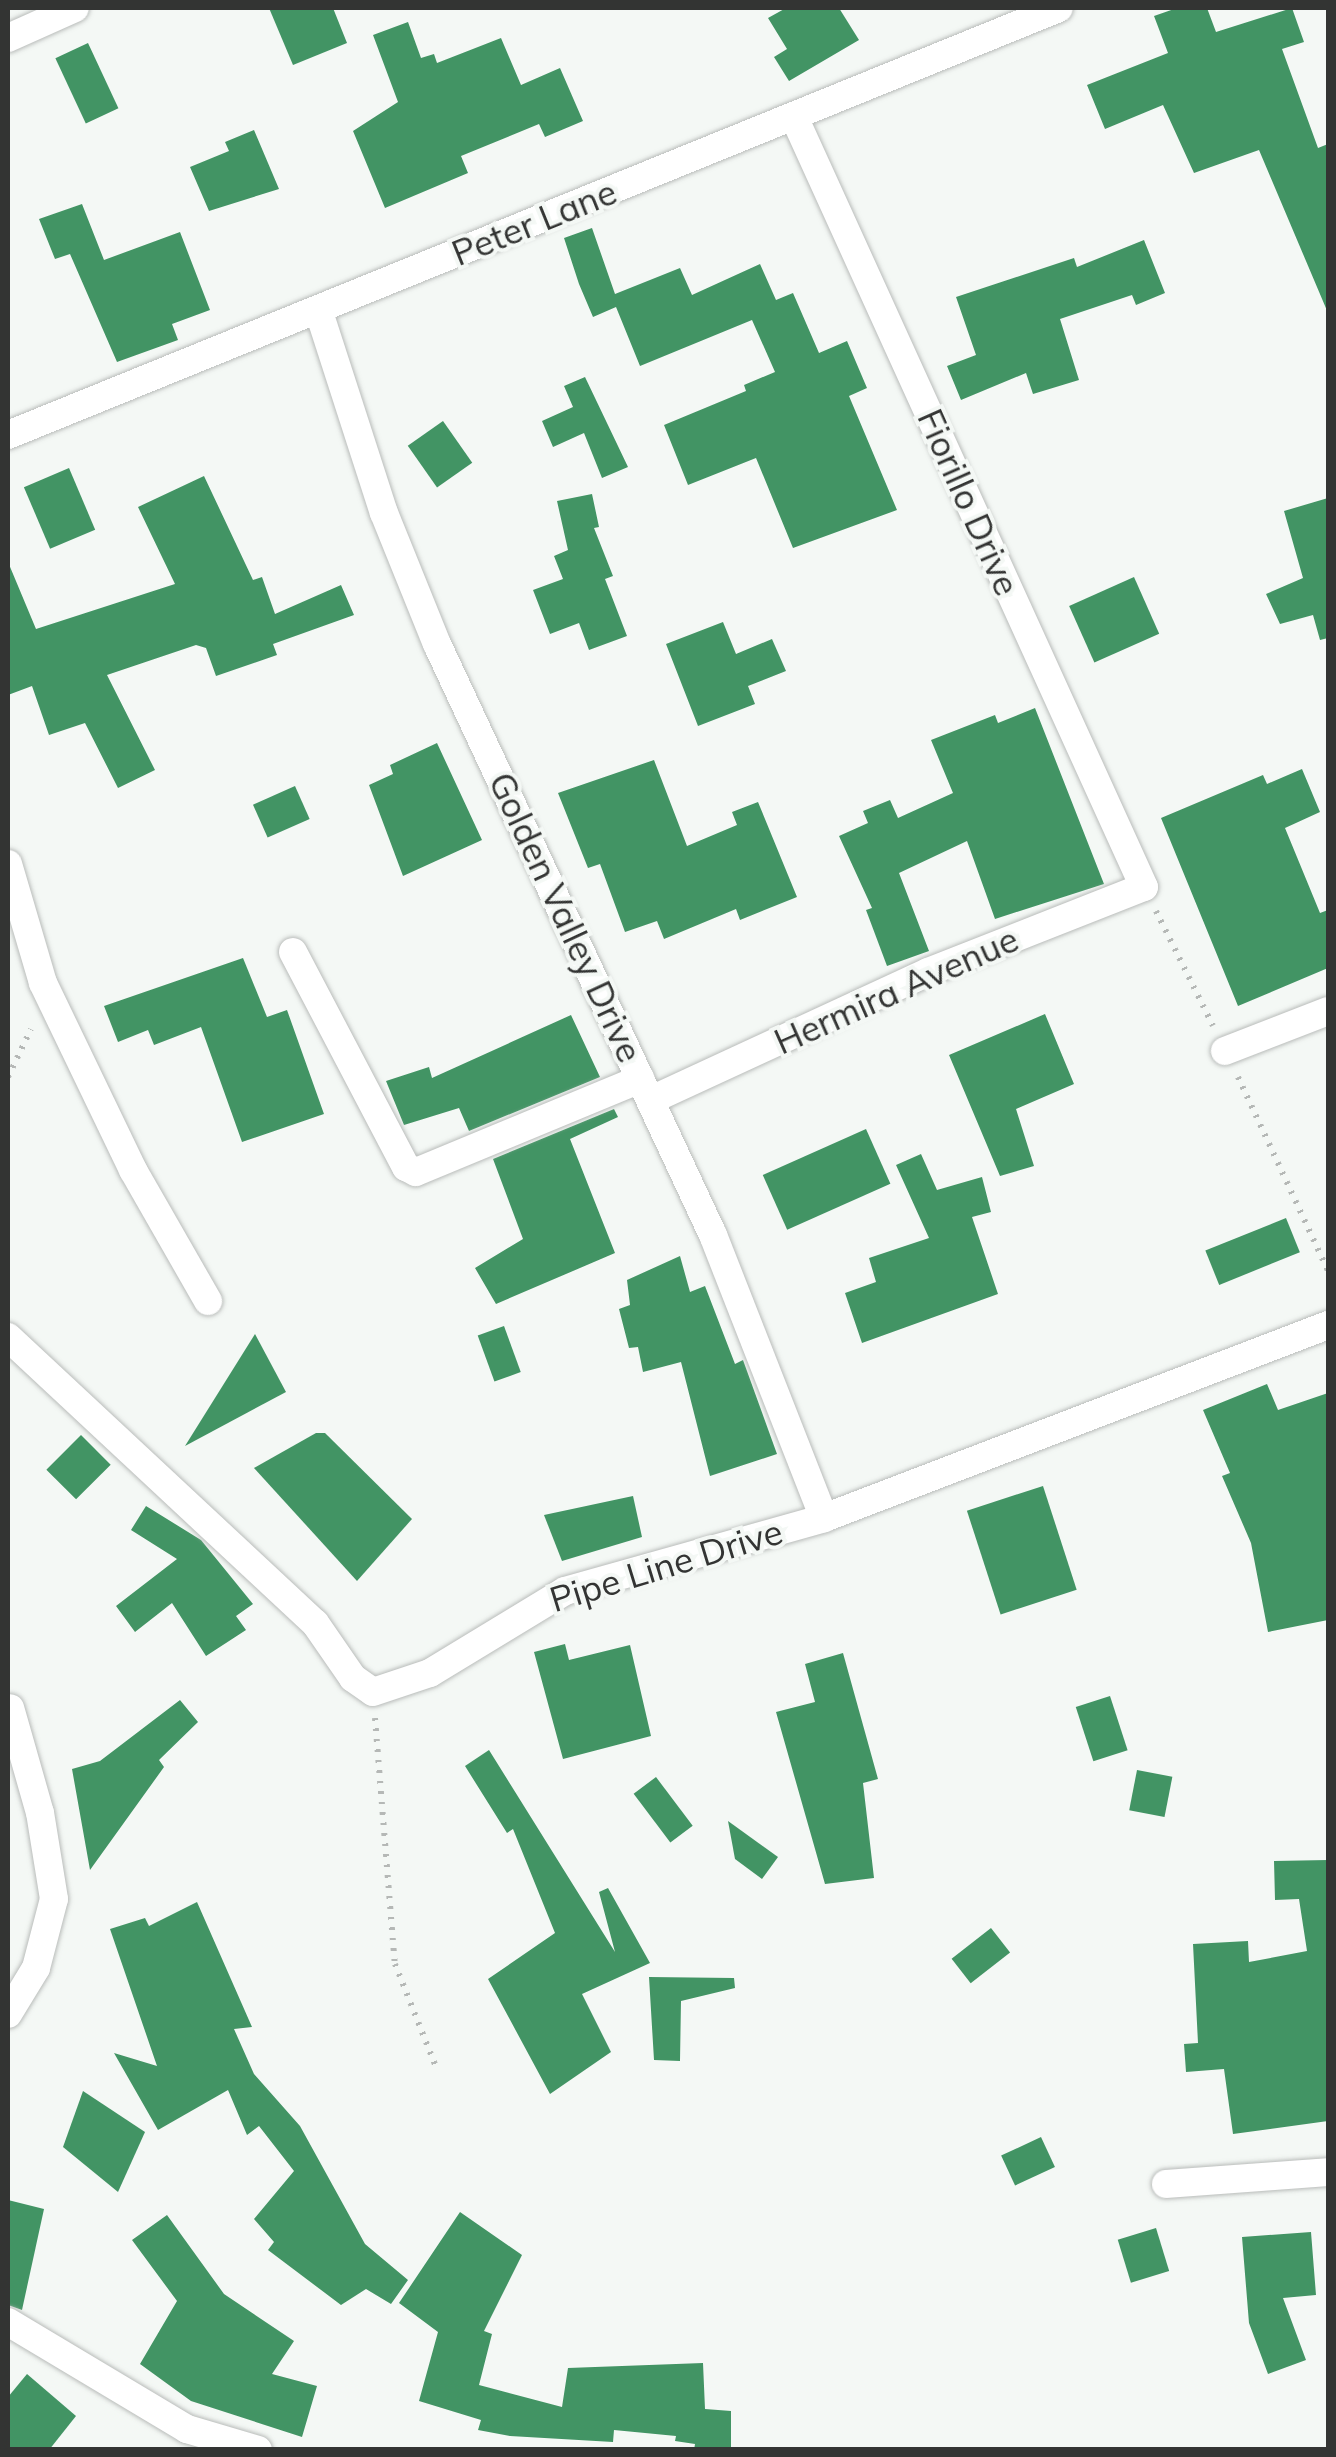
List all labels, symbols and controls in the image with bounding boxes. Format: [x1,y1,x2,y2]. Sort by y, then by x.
street label: Peter Lane [446,170,622,274]
street label: Fiorillo Drive [909,402,1029,602]
street label: Golden Valley Drive [480,765,652,1069]
street label: Hermira Avenue [768,917,1024,1063]
street label: Pipe Line Drive [545,1510,787,1620]

